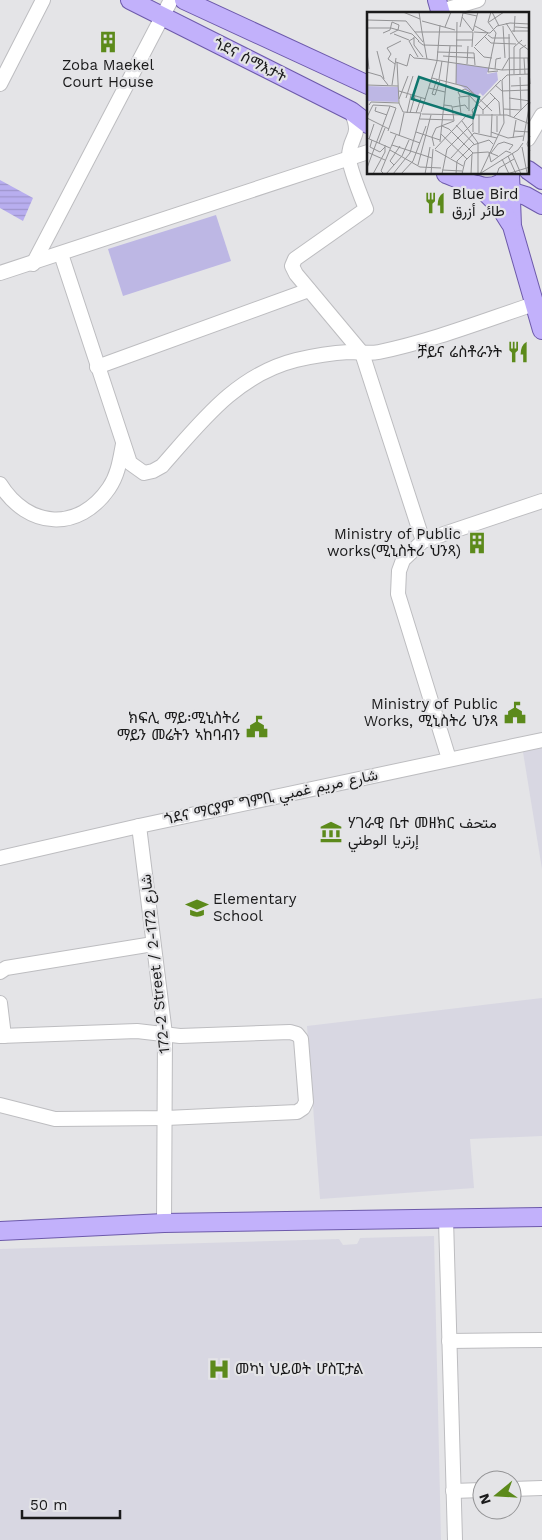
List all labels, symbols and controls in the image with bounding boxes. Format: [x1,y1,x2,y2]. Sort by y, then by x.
inset map [367,12,530,175]
building icon: Zoba Maekel Court House [95,29,121,55]
street label: ጎደና ሰማእታት [211,34,289,86]
place label: Zoba Maekel Court House [62,56,154,91]
place label: Blue Bird طائر أزرق [452,185,518,220]
restaurant icon: Blue Bird طائر أزرق [422,190,448,216]
restaurant icon: ቻይና ሬስቶራንት [505,339,531,365]
place label: ቻይና ሬስቶራንት [418,343,502,361]
place label: Ministry of Public works(ሚኒስትሪ ህንጻ) [327,525,461,560]
building icon: Ministry of Public works(ሚኒስትሪ ህንጻ) [464,530,490,556]
place label: Ministry of Public Works, ሚኒስትሪ ህንጻ [364,695,498,730]
public building icon: Ministry of Public Works, ሚኒስትሪ ህንጻ [502,700,528,726]
place label: ክፍሊ ማይ፡ሚኒስትሪ ማይን መሬትን ኣከባብን [117,709,240,744]
public building icon: ክፍሊ ማይ፡ሚኒስትሪ ማይን መሬትን ኣከባብን [244,714,270,740]
street label: ጎደና ማርያም ግምቢ شارع مريم غمبي [163,766,380,832]
place label: ሃገራዊ ቤተ መዘክር متحف إرتريا الوطني [348,814,497,853]
museum icon: ሃገራዊ ቤተ መዘክር متحف إرتريا الوطني [318,819,344,845]
street label: 172-2 Street / شارع 172-2 [137,873,175,1055]
place label: Elementary School [213,890,297,925]
school or university icon: Elementary School [184,895,210,921]
hospital icon: መካነ ህይወት ሆስፒታል [206,1356,232,1382]
place label: መካነ ህይወት ሆስፒታል [235,1360,363,1378]
north arrow [472,1470,522,1520]
scale bar [22,1488,120,1520]
text: N [475,1492,494,1506]
text: 50 m [30,1496,67,1514]

